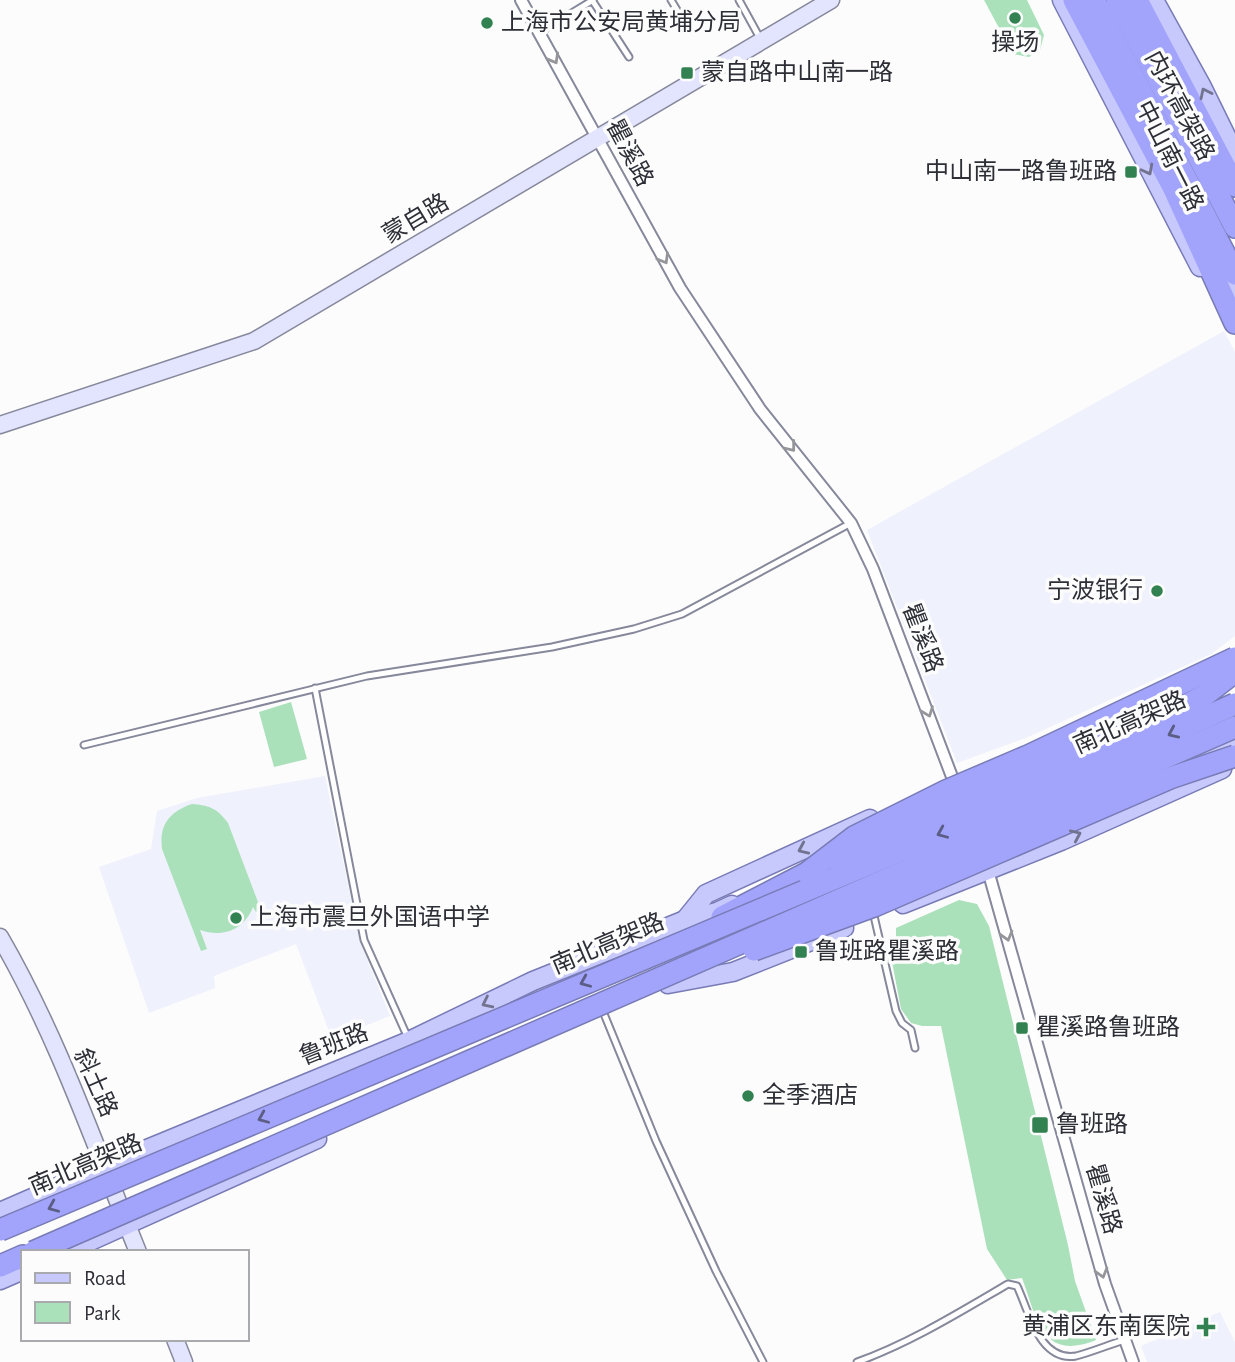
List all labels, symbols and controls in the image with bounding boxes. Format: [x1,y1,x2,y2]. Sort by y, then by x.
place label: 上海市公安局黄埔分局 [501,9,741,35]
marker: 操场 [1007,10,1023,26]
marker: 上海市公安局黄埔分局 [479,15,495,31]
place label: 操场 [991,29,1039,55]
street label: 内环高架路 [1140,46,1220,165]
one-way arrow [546,52,559,65]
place label: 蒙自路中山南一路 [701,59,893,85]
marker: 蒙自路中山南一路 [679,65,695,81]
one-way arrow [1199,88,1213,100]
street label: 中山南一路 [1131,96,1209,215]
street label: 瞿溪路 [602,115,658,190]
place label: 中山南一路鲁班路 [925,158,1117,184]
one-way arrow [1140,163,1153,175]
marker: 中山南一路鲁班路 [1123,164,1139,180]
street label: 蒙自路 [378,188,453,248]
one-way arrow [656,251,669,264]
one-way arrow [782,440,795,452]
place label: 宁波银行 [1047,577,1143,603]
marker: 宁波银行 [1149,583,1165,599]
street label: 瞿溪路 [898,599,948,676]
street label: 南北高架路 [1069,686,1190,758]
one-way arrow [919,706,933,718]
one-way arrow [1168,725,1180,739]
one-way arrow [937,824,949,838]
one-way arrow [1069,829,1082,843]
one-way arrow [797,841,810,855]
place label: 上海市震旦外国语中学 [250,904,490,930]
street label: 南北高架路 [547,908,668,978]
marker: 上海市震旦外国语中学 [228,910,244,926]
one-way arrow [998,930,1013,942]
place label: 鲁班路瞿溪路 [815,938,959,964]
marker: 鲁班路瞿溪路 [793,944,809,960]
one-way arrow [580,974,593,988]
one-way arrow [482,995,494,1009]
place label: 瞿溪路鲁班路 [1036,1014,1180,1040]
street label: 鲁班路 [295,1019,372,1070]
marker: 瞿溪路鲁班路 [1014,1020,1030,1036]
street label: 斜土路 [69,1044,122,1121]
place label: 全季酒店 [762,1082,858,1108]
marker: 全季酒店 [740,1088,756,1104]
one-way arrow [258,1110,270,1124]
place label: 鲁班路 [1056,1111,1128,1137]
marker: 鲁班路 [1030,1115,1050,1135]
street label: 南北高架路 [25,1129,146,1199]
street label: 瞿溪路 [1082,1161,1126,1237]
one-way arrow [48,1199,61,1213]
legend [21,1250,248,1341]
one-way arrow [1093,1267,1108,1279]
text: Road [84,1268,126,1289]
text: Park [84,1303,121,1324]
place label: 黄浦区东南医院 [1022,1313,1190,1339]
marker: 黄浦区东南医院 [1196,1317,1216,1337]

